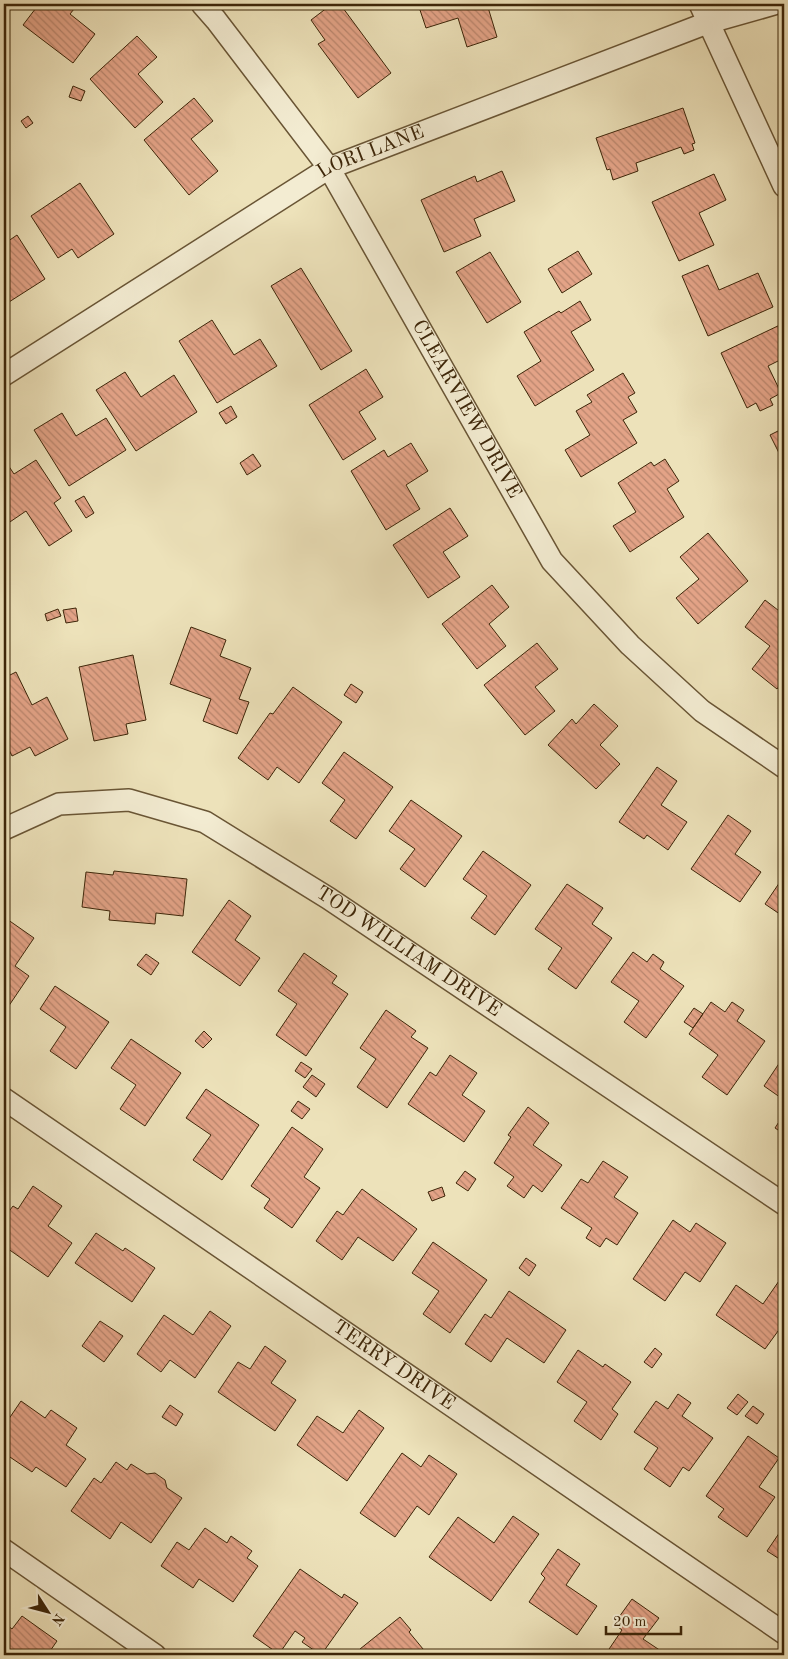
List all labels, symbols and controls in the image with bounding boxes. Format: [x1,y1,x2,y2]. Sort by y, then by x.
street label: LORI LANE [314,122,427,183]
street label: CLEARVIEW DRIVE [408,317,524,502]
street label: TOD WILLIAM DRIVE [312,883,505,1021]
street label: TERRY DRIVE [329,1317,458,1414]
north arrow [22,1586,72,1636]
scale bar [606,1604,680,1636]
text: N [49,1611,67,1628]
text: 20 m [613,1615,647,1630]

